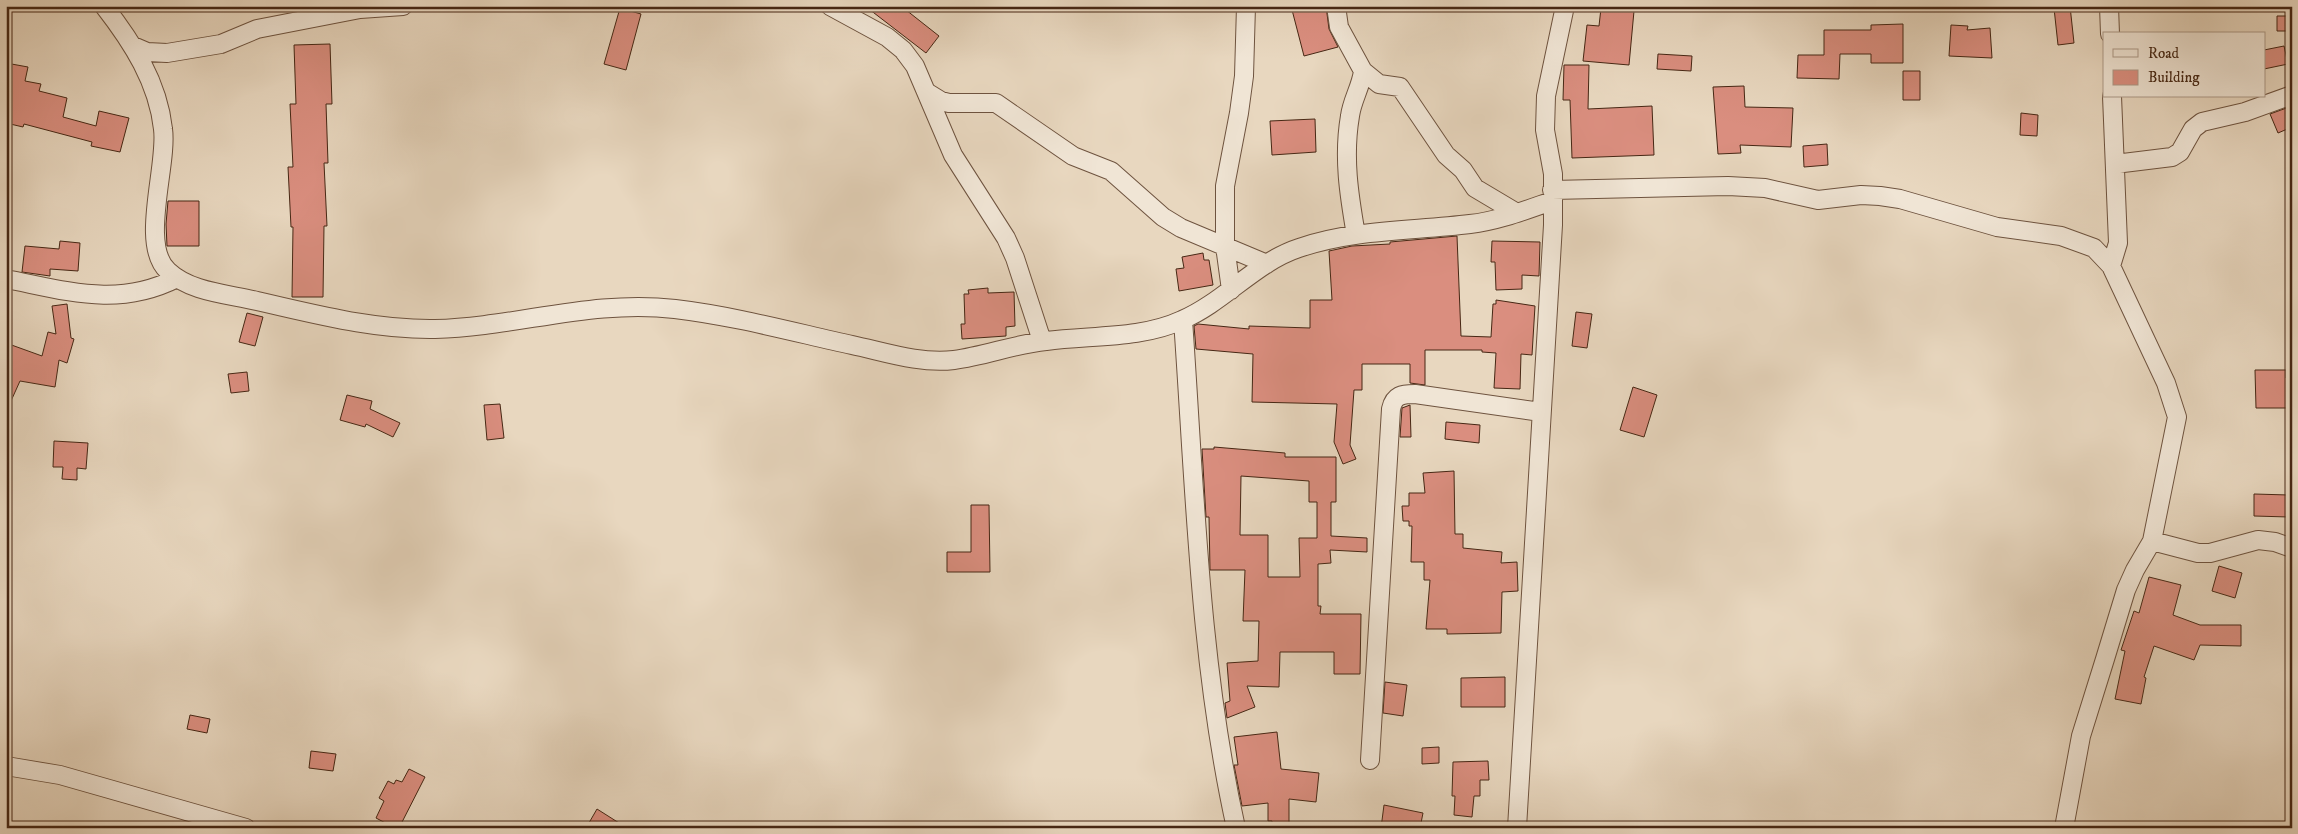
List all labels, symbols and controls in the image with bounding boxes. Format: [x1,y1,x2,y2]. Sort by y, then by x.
legend [2103,32,2266,98]
text: Road [2148,44,2180,63]
text: Building [2148,68,2200,87]

